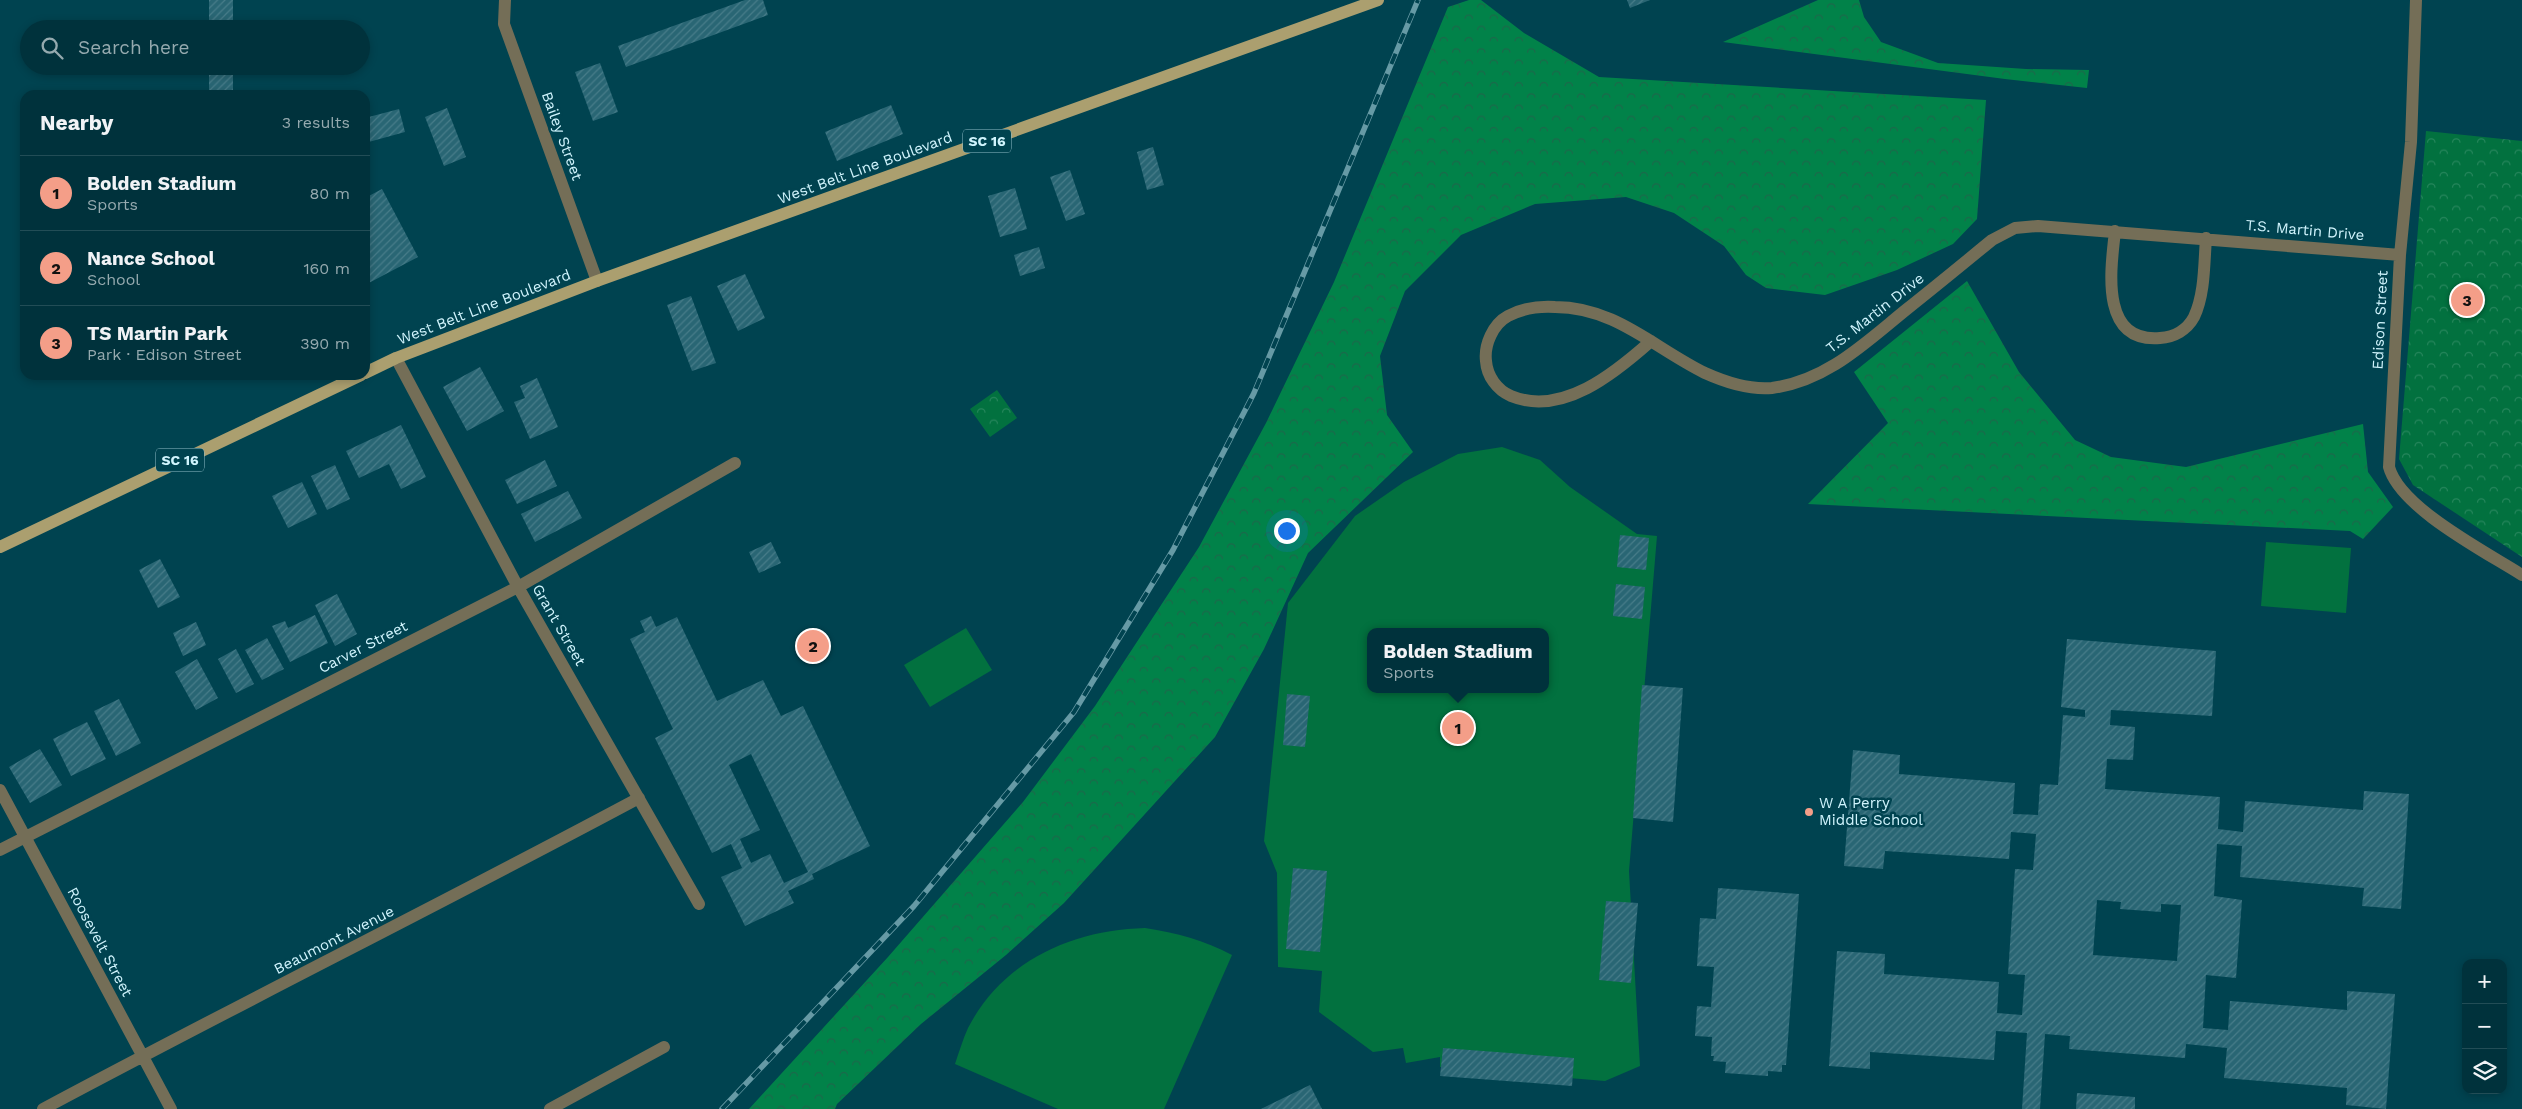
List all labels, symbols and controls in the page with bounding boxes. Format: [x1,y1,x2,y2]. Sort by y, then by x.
search box [20,20,370,75]
icon: search [38,34,66,62]
text: Search here [78,36,189,59]
street label: Bailey Street [538,89,587,183]
text: Nearby [40,110,113,135]
text: 3 results [282,113,350,132]
street label: West Belt Line Boulevard [775,128,955,208]
road number: SC 16 [963,130,1011,152]
text: Bolden Stadium [87,172,236,195]
text: 1 [53,184,59,203]
text: 80 m [309,184,350,203]
text: Sports [87,195,138,214]
street label: T.S. Martin Drive [2245,216,2365,244]
text: Nance School [87,247,215,270]
text: 2 [51,259,61,278]
text: 160 m [303,259,350,278]
street label: West Belt Line Boulevard [395,266,573,348]
street label: T.S. Martin Drive [1822,269,1928,357]
street label: Edison Street [2368,269,2392,370]
text: School [87,270,140,289]
pin: 3 [2451,281,2483,319]
text: TS Martin Park [87,322,228,345]
text: 3 [51,334,61,353]
text: 390 m [300,334,350,353]
text: Park · Edison Street [87,345,241,364]
road number: SC 16 [156,448,204,472]
your location [1274,518,1300,544]
street label: Grant Street [528,581,590,670]
street label: Carver Street [316,617,411,677]
pin: 2 [797,627,829,665]
popup [1367,628,1549,693]
text: Bolden Stadium [1383,640,1533,663]
text: Sports [1383,663,1434,682]
pin: 1 [1442,709,1474,747]
place label: W A Perry Middle School [1819,794,1923,829]
marker: W A Perry Middle School [1803,806,1815,818]
street label: Roosevelt Street [64,884,137,1000]
street label: Beaumont Avenue [271,902,397,978]
map controls [2462,959,2507,1094]
button: + [2462,959,2507,1004]
button: − [2462,1004,2507,1049]
button: layers [2462,1049,2507,1094]

